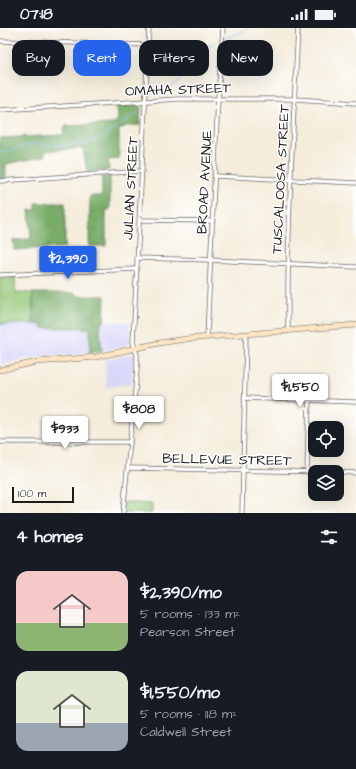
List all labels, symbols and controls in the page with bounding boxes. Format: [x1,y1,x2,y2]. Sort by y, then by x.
text: 07:18 [20,4,53,25]
chip: Buy [12,40,65,76]
chip: Rent [73,40,131,76]
chip: Filters [139,40,209,76]
chip: New [217,40,273,76]
street label: OMAHA STREET [125,78,232,102]
street label: TUSCALOOSA STREET [267,104,295,254]
street label: BROAD AVENUE [192,129,218,234]
street label: JULIAN STREET [118,136,144,240]
pin: $2,390 [35,246,101,280]
text: $2,390 [48,250,88,268]
pin: $1,550 [267,374,333,408]
text: $1,550 [281,378,319,396]
pin: $808 [115,396,163,430]
text: $808 [123,400,155,418]
pin: $933 [41,416,89,450]
text: $933 [51,420,79,438]
map controls [308,421,344,501]
button: locate [308,421,344,457]
street label: BELLEVUE STREET [162,449,292,471]
button: layers [308,465,344,501]
scale bar [12,485,74,504]
text: 100 m [18,486,46,501]
text: 4 homes [16,525,83,549]
icon: filters [318,526,340,548]
text: $2,390/mo [140,581,222,605]
icon: home [48,587,96,635]
text: 5 rooms · 133 m² [140,605,240,623]
text: Pearson Street [140,623,235,641]
text: $1,550/mo [140,681,220,705]
icon: home [48,687,96,735]
text: 5 rooms · 118 m² [140,705,237,723]
text: Caldwell Street [140,723,231,741]

